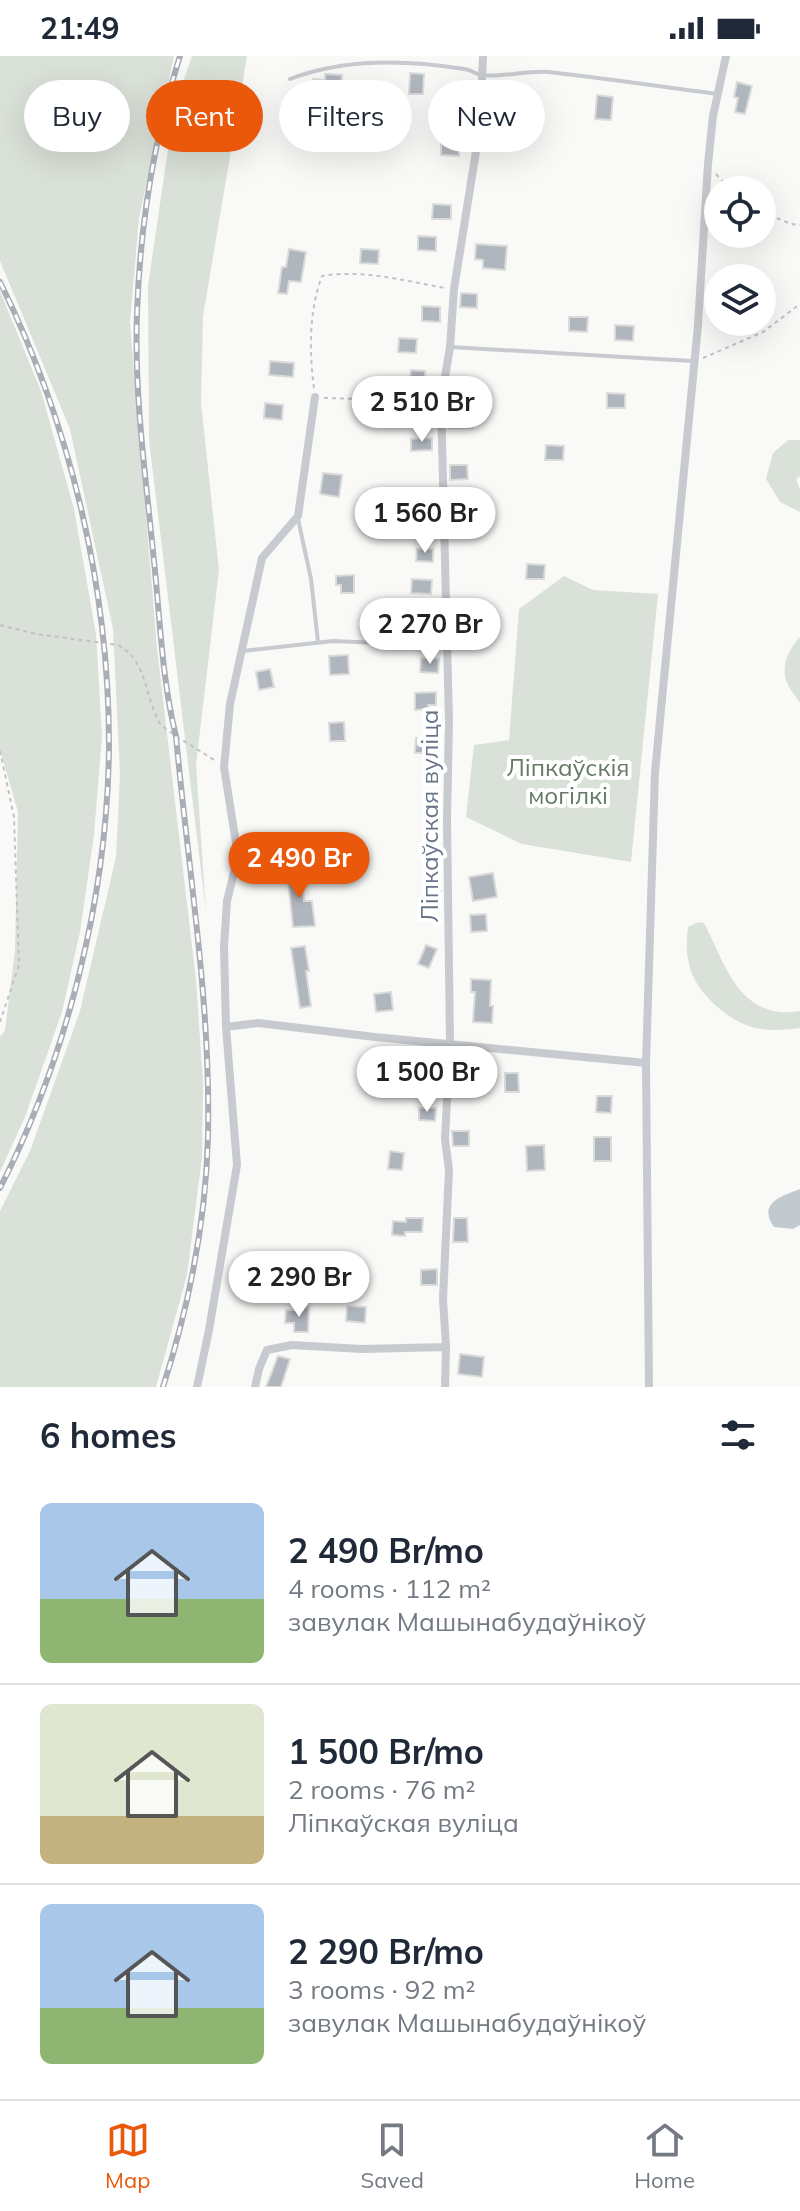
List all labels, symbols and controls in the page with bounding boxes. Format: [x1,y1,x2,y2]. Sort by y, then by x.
text: 21:49 [40,9,119,47]
chip: Buy [24,80,130,152]
chip: Rent [146,80,263,152]
chip: Filters [279,80,412,152]
chip: New [428,80,545,152]
map controls [704,176,776,336]
button: locate [704,176,776,248]
button: layers [704,264,776,336]
pin: 2 510 Br [339,376,505,444]
text: 2 510 Br [370,385,474,418]
pin: 1 560 Br [342,487,508,555]
text: 1 560 Br [373,496,477,529]
pin: 2 270 Br [347,598,513,666]
text: 2 270 Br [378,607,482,640]
street label: Ліпкаўская вуліца [414,709,444,923]
park label: Ліпкаўскія могілкі [506,752,630,810]
pin: 2 490 Br [216,832,382,900]
text: 2 490 Br [247,841,351,874]
pin: 1 500 Br [344,1046,510,1114]
text: 1 500 Br [375,1055,479,1088]
pin: 2 290 Br [216,1251,382,1319]
text: 2 290 Br [247,1260,351,1293]
icon: filters [716,1413,760,1457]
text: 6 homes [40,1414,177,1457]
text: 2 490 Br/mo [288,1529,484,1572]
icon: home [104,1535,200,1631]
text: 4 rooms · 112 m² [288,1572,491,1605]
text: завулак Машынабудаўнікоў [288,1605,646,1638]
text: 1 500 Br/mo [288,1730,484,1773]
icon: home [104,1736,200,1832]
text: 2 rooms · 76 m² [288,1773,475,1806]
text: Ліпкаўская вуліца [288,1806,519,1839]
text: 2 290 Br/mo [288,1930,484,1973]
icon: home [104,1936,200,2032]
text: 3 rooms · 92 m² [288,1973,475,2006]
text: завулак Машынабудаўнікоў [288,2006,646,2039]
tab: Map [105,2118,150,2194]
tab: Saved [361,2118,424,2194]
tab: Home [634,2118,695,2194]

